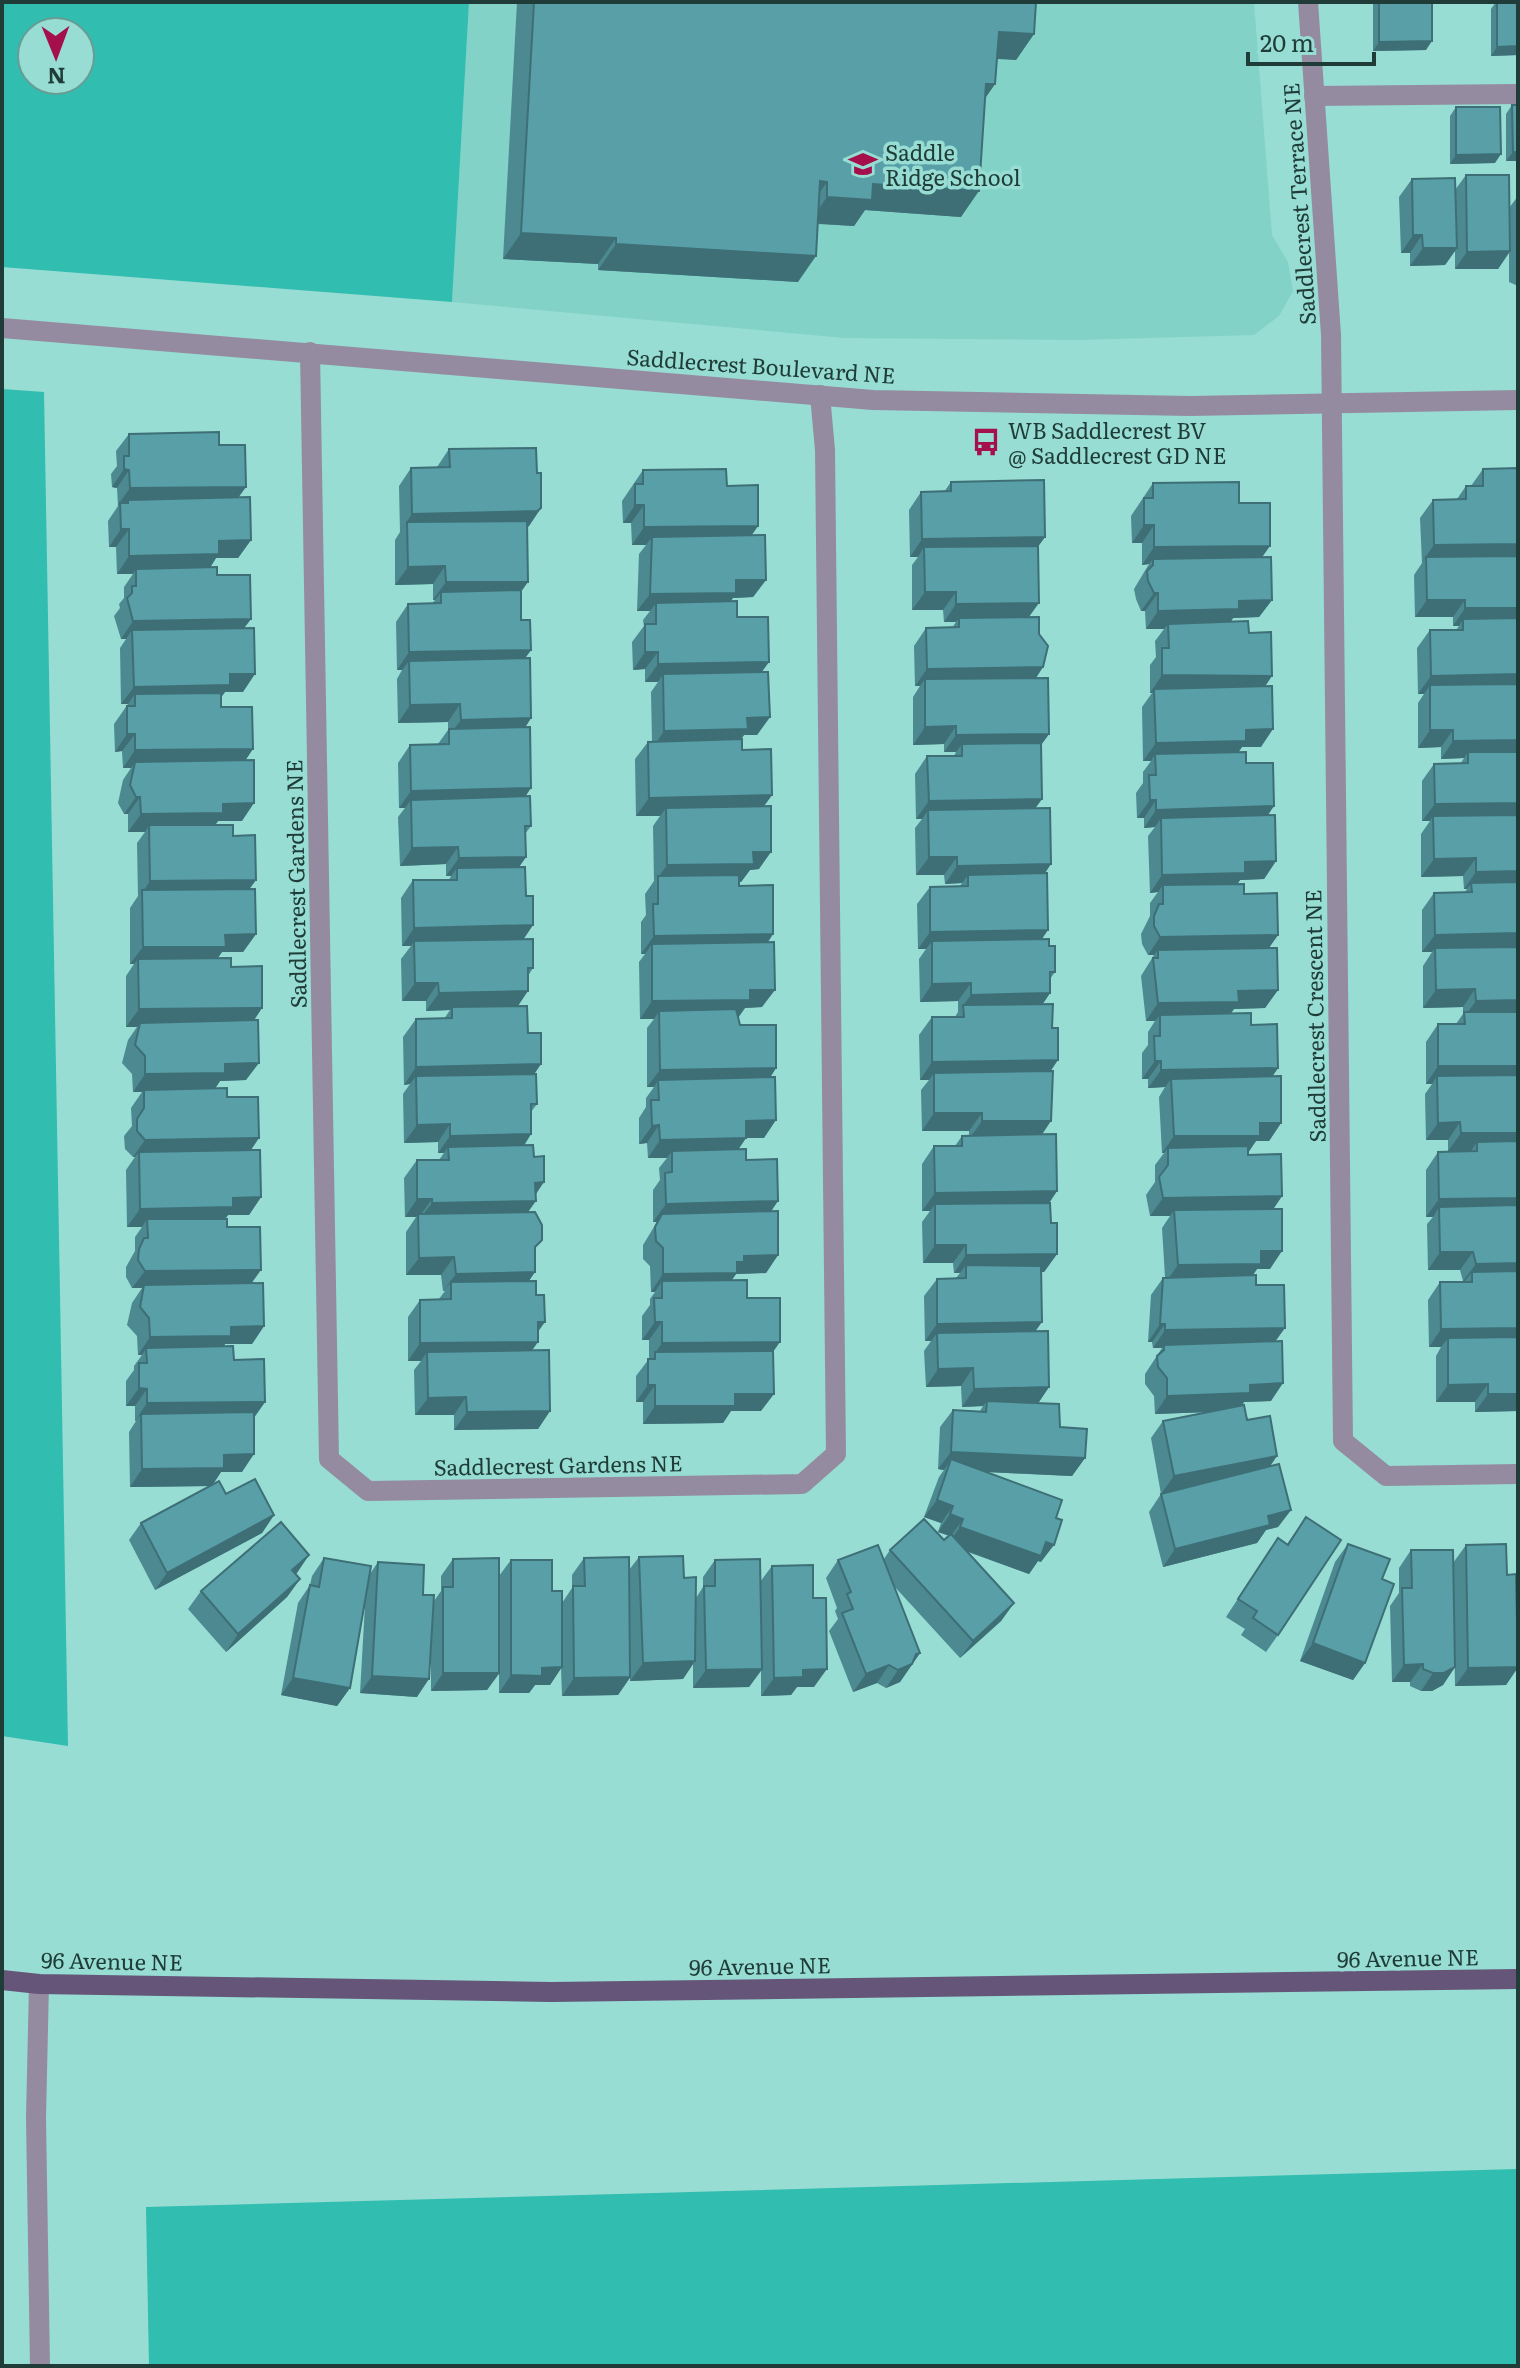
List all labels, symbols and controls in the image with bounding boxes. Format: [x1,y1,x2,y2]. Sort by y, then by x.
north arrow [16,16,96,96]
scale bar [1248,16,1374,66]
text: 20 m [1260,24,1314,59]
text: N [47,61,66,94]
street label: Saddlecrest Terrace NE [1273,82,1323,326]
place label: Saddle Ridge School [885,135,1021,193]
school or university icon: Saddle Ridge School [848,149,878,179]
street label: Saddlecrest Boulevard NE [625,339,897,391]
place label: WB Saddlecrest BV @ Saddlecrest GD NE [1008,413,1226,471]
bus stop icon: WB Saddlecrest BV @ Saddlecrest GD NE [971,427,1001,457]
street label: Saddlecrest Gardens NE [276,759,314,1009]
street label: Saddlecrest Crescent NE [1295,889,1333,1143]
street label: Saddlecrest Gardens NE [433,1445,683,1483]
street label: 96 Avenue NE [1337,1939,1479,1975]
street label: 96 Avenue NE [41,1942,183,1978]
street label: 96 Avenue NE [689,1947,831,1983]

